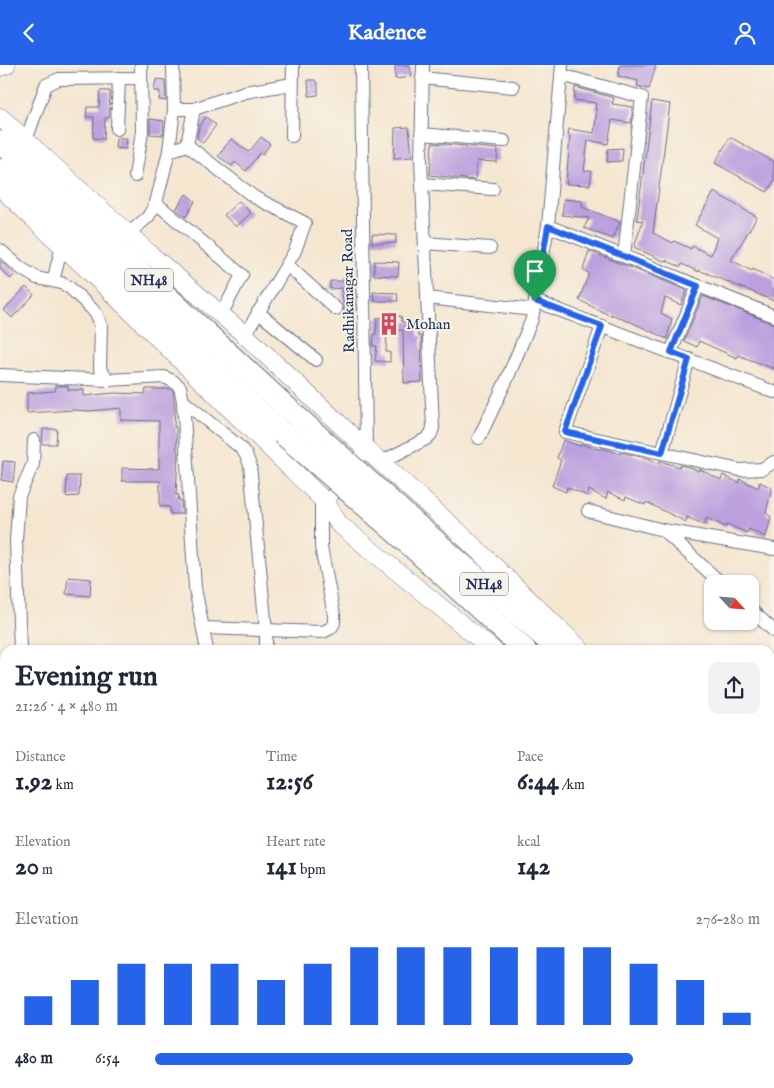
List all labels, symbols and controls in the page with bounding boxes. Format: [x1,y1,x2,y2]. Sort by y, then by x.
icon: back [15,19,43,47]
text: Kadence [348,19,426,47]
icon: person [731,19,759,47]
street label: Radhikanagar Road [338,228,359,353]
pin [514,250,556,301]
icon: arrive [521,257,549,285]
road number: NH48 [125,269,173,291]
building icon: Mohan [376,311,402,337]
place label: Mohan [406,315,450,334]
road number: NH48 [460,573,508,595]
north arrow [704,575,759,630]
map controls [704,575,759,630]
text: Evening run [15,660,158,695]
button: share [708,662,760,714]
text: 21:26 · 4 × 480 m [15,697,118,717]
text: Distance [15,748,66,766]
text: Time [266,748,297,766]
text: Pace [517,748,544,766]
text: 1.92 [15,766,52,798]
text: 12:56 [266,766,313,798]
text: 6:44 [517,766,559,798]
text: km [52,776,74,794]
text: /km [559,776,585,794]
text: Elevation [15,833,71,851]
text: Heart rate [266,833,326,851]
text: kcal [517,833,540,851]
text: 20 [15,851,39,883]
text: 141 [266,851,297,883]
text: 142 [517,851,550,883]
text: m [39,861,53,879]
text: bpm [297,861,326,879]
text: Elevation [15,910,78,930]
text: 276–280 m [696,910,760,930]
text: 480 m [15,1049,53,1069]
text: 6:54 [95,1049,120,1069]

